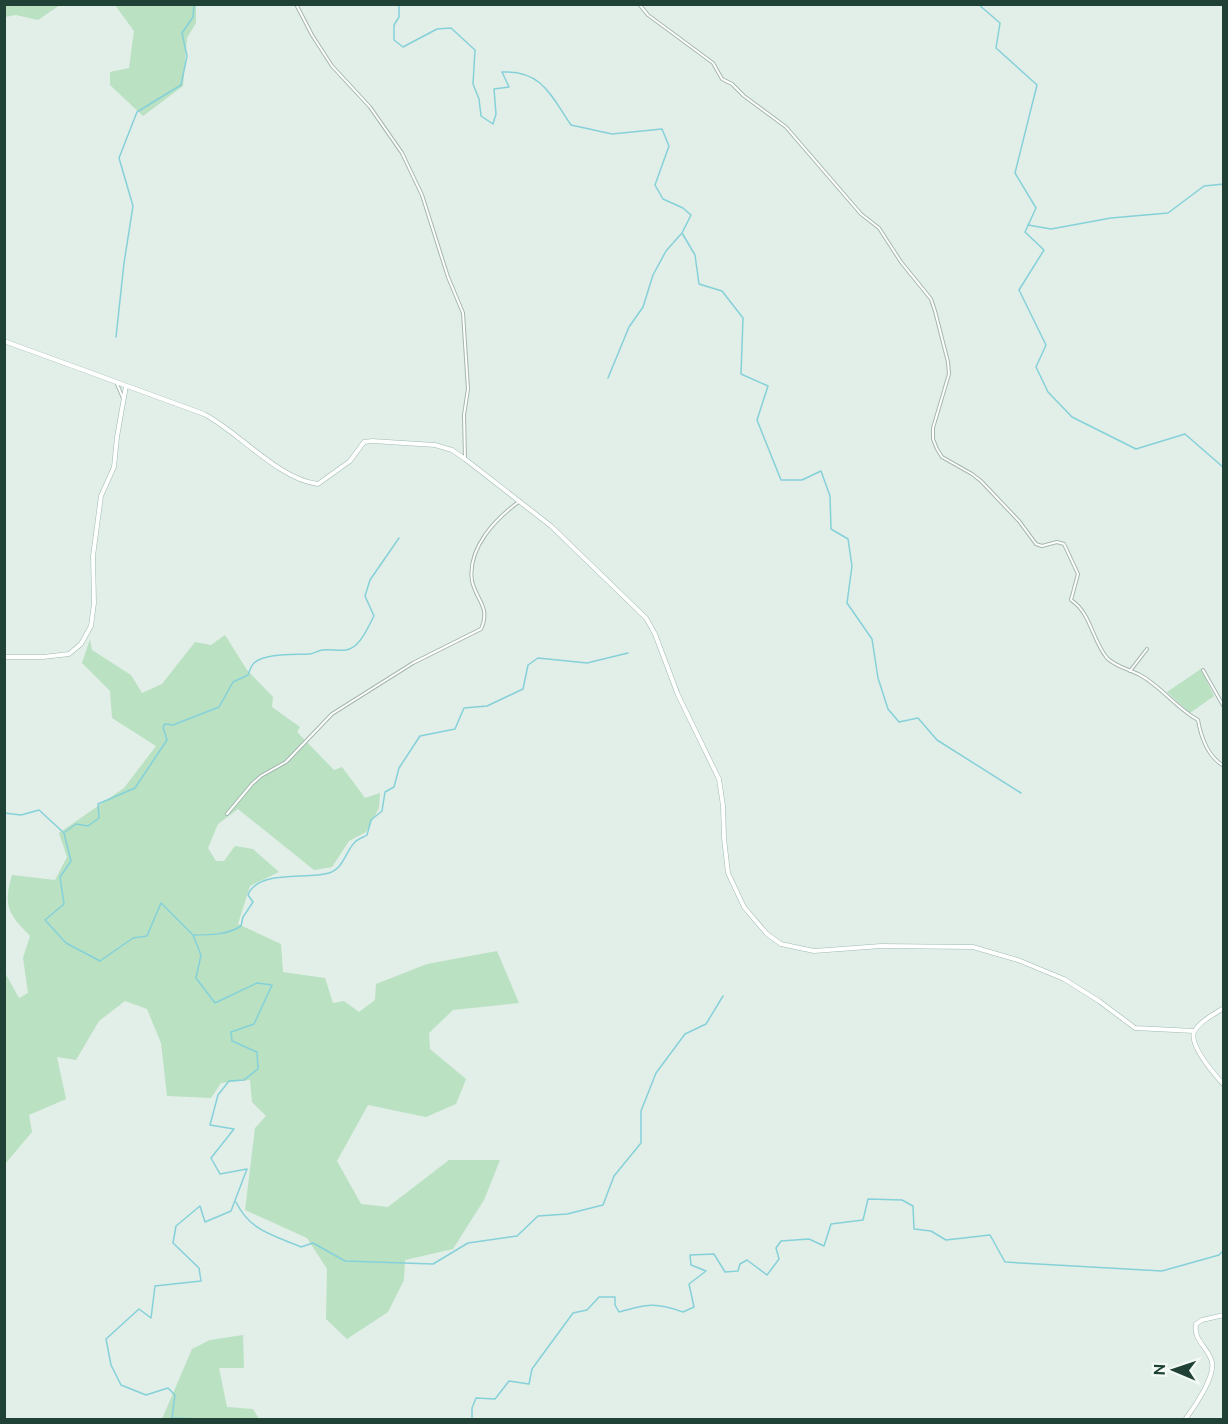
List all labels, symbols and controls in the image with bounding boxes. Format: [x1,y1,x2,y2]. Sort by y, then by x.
north arrow [1144,1340,1204,1400]
text: N [1150,1363,1168,1376]

